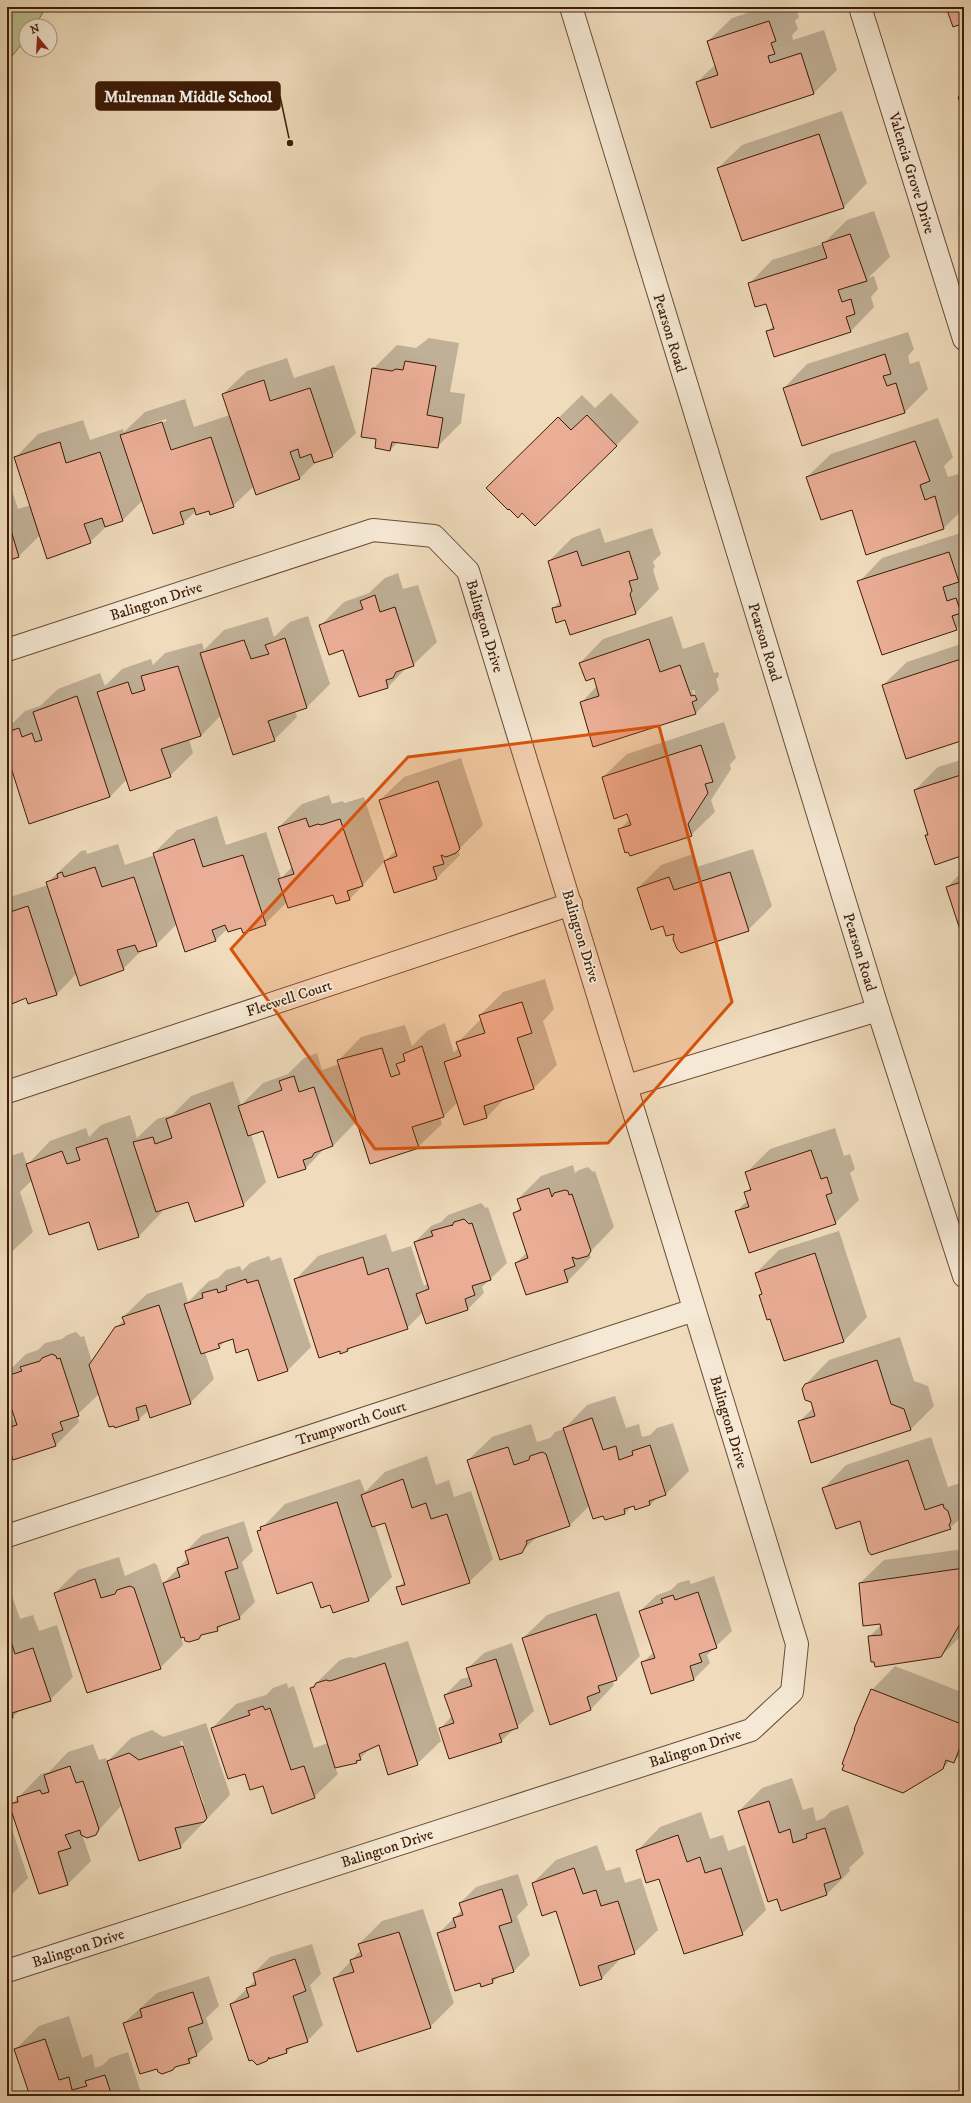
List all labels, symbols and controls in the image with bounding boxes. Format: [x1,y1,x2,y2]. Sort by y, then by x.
north arrow [18,18,58,58]
text: N [29,21,42,37]
callout: Mulrennan Middle School [96,82,280,110]
text: Mulrennan Middle School [104,87,273,107]
street label: Valencia Grove Drive [884,109,939,236]
street label: Pearson Road [649,292,691,375]
street label: Balington Drive [461,577,508,675]
street label: Balington Drive [108,578,205,625]
street label: Pearson Road [744,601,786,684]
street label: Balington Drive [557,887,604,985]
street label: Pearson Road [839,911,881,994]
street label: Fleewell Court [244,976,335,1021]
street label: Balington Drive [705,1373,752,1471]
street label: Trumpworth Court [294,1397,409,1450]
street label: Balington Drive [647,1725,744,1772]
street label: Balington Drive [339,1825,436,1872]
street label: Balington Drive [30,1925,127,1972]

